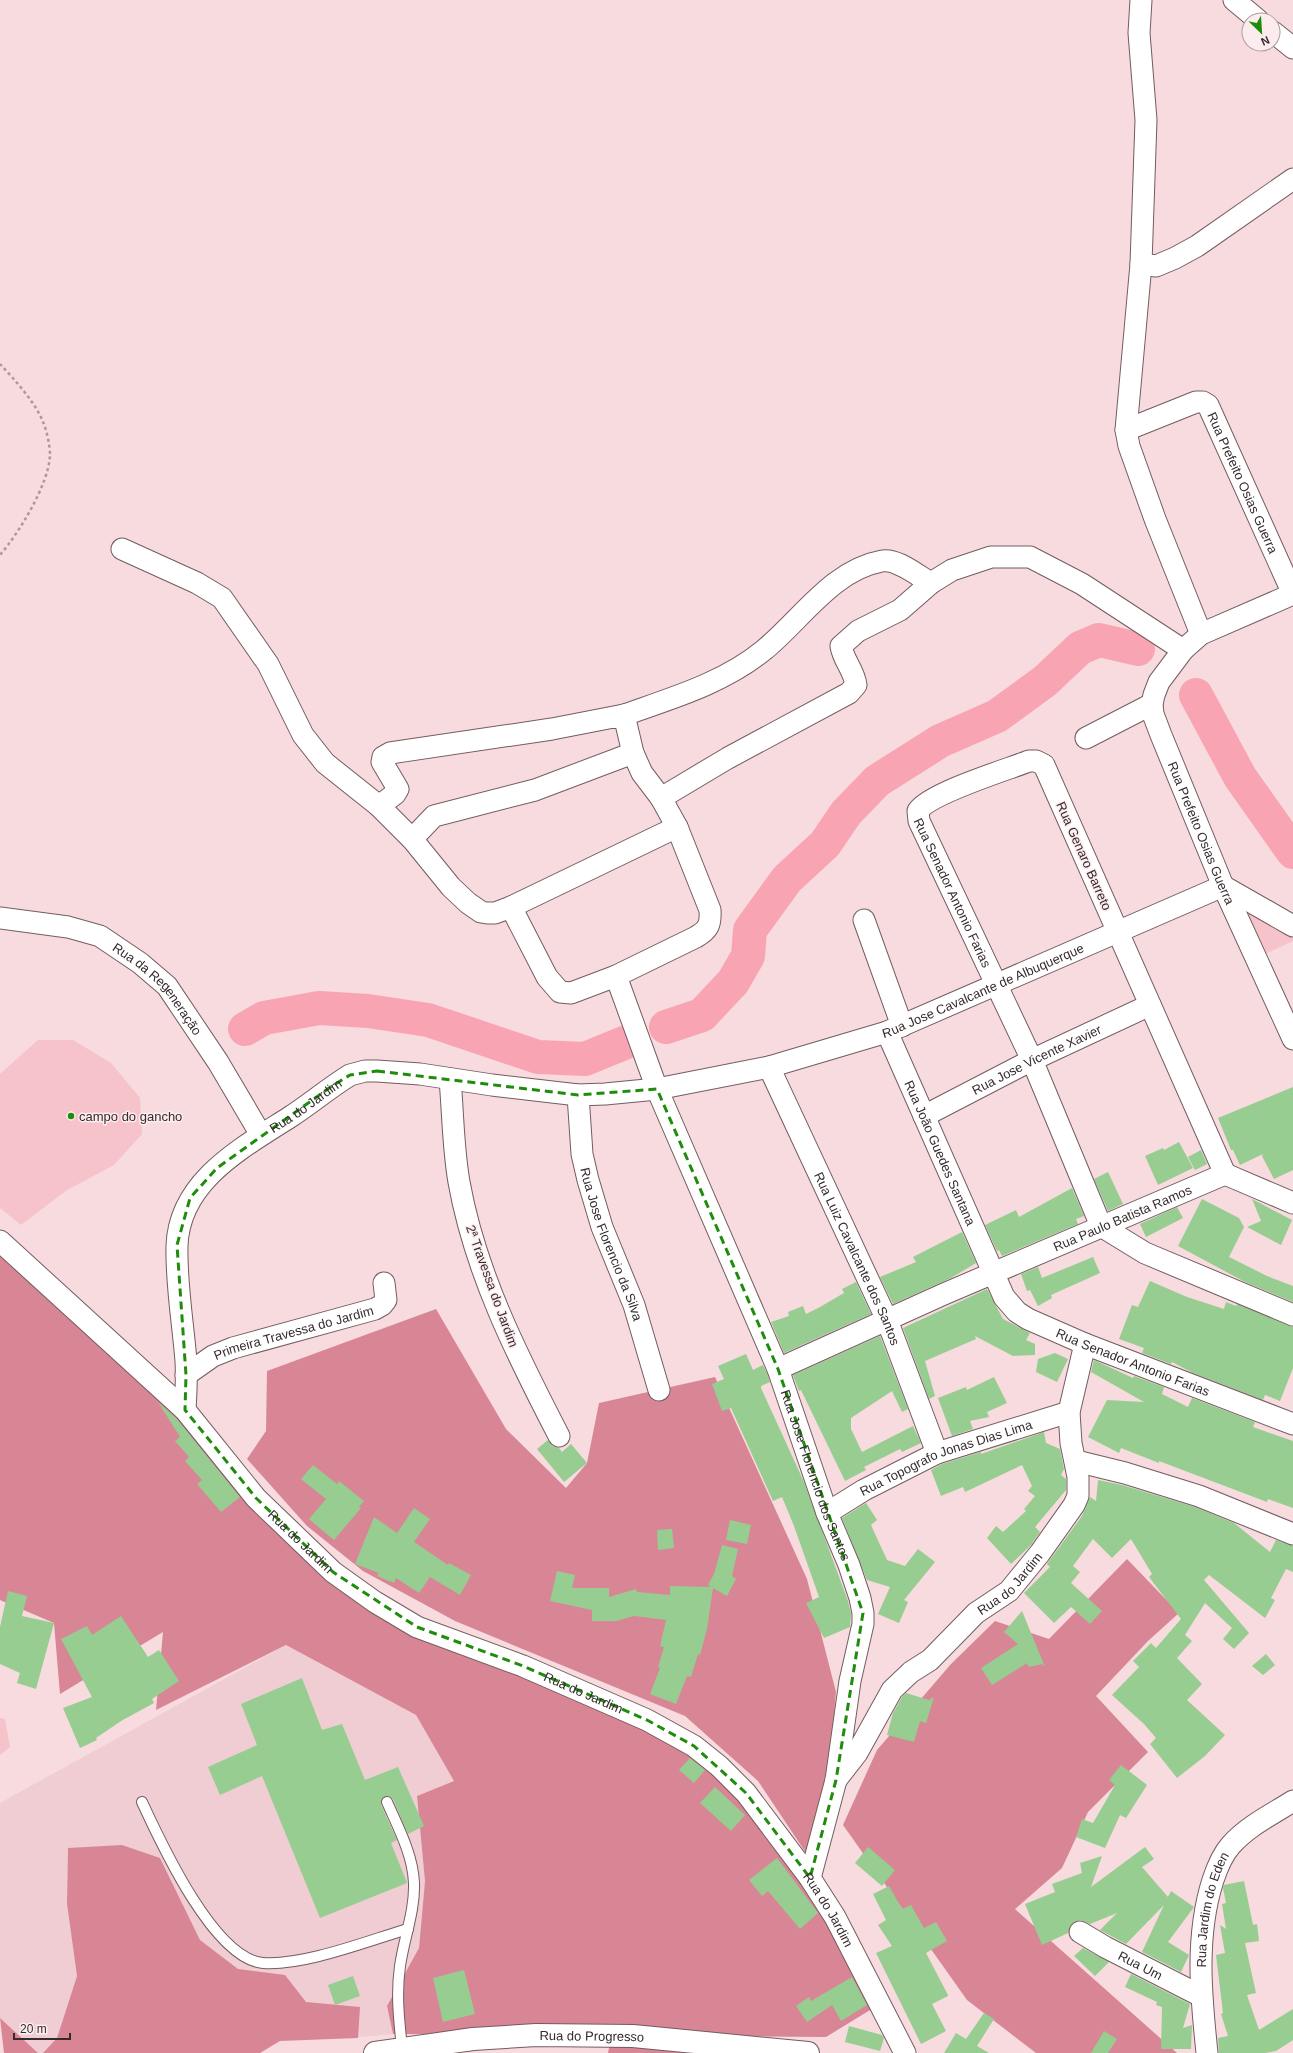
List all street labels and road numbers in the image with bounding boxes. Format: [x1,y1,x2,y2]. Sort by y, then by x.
street label: Rua Prefeito Osias Guerra [1205,410,1282,556]
street label: Rua Prefeito Osias Guerra [1165,759,1238,907]
street label: Rua Genaro Barreto [1053,799,1115,913]
street label: Rua Senador Antonio Farias [911,815,995,970]
street label: Rua da Regeneração [110,939,205,1038]
street label: Rua Jose Cavalcante de Albuquerque [880,940,1086,1041]
street label: Rua Jose Vicente Xavier [969,1021,1104,1097]
street label: Rua do Jardim [267,1075,344,1136]
street label: Rua João Guedes Santana [902,1078,979,1228]
street label: Rua Jose Florencio da Silva [578,1166,646,1323]
street label: Rua Luiz Cavalcante dos Santos [811,1170,903,1348]
street label: Rua Paulo Batista Ramos [1051,1182,1194,1254]
street label: 2ª Travessa do Jardim [463,1223,521,1349]
street label: Primeira Travessa do Jardim [211,1302,375,1363]
street label: Rua Senador Antonio Farias [1054,1325,1212,1399]
street label: Rua Jose Florencio dos Santos [778,1388,854,1563]
street label: Rua Topografo Jonas Dias Lima [857,1416,1035,1499]
street label: Rua do Jardim [265,1506,337,1576]
street label: Rua do Jardim [974,1549,1045,1618]
street label: Rua do Jardim [542,1669,625,1716]
street label: Rua Jardim do Eden [1193,1849,1232,1968]
street label: Rua do Jardim [801,1869,857,1949]
street label: Rua Um [1116,1948,1165,1983]
street label: Rua do Progresso [539,2028,645,2045]

